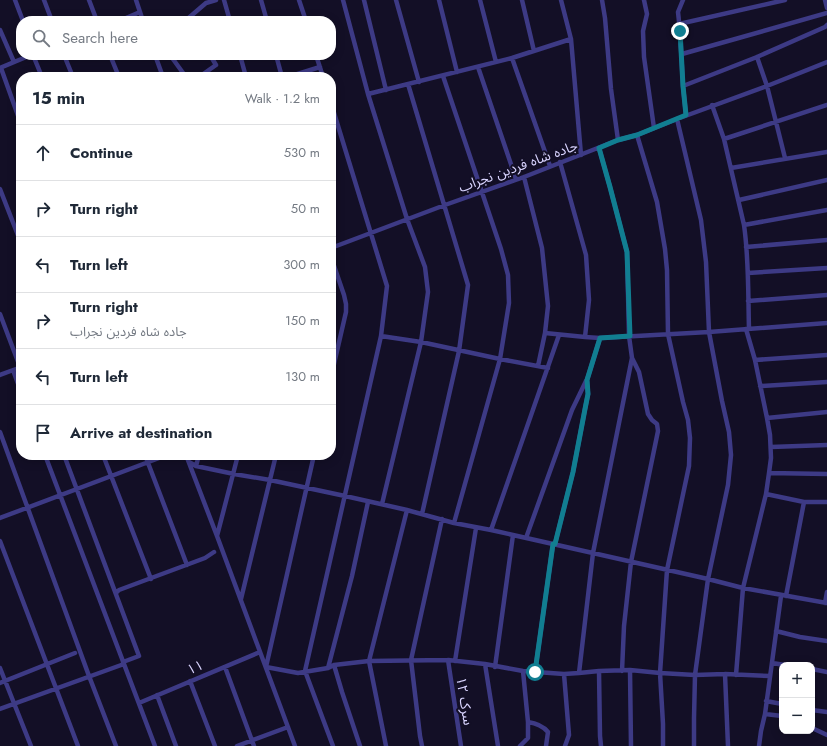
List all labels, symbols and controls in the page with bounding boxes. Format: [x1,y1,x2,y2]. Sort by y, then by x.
search box [16,16,336,60]
route end [671,22,689,40]
icon: search [30,27,52,49]
text: Search here [62,27,138,49]
text: 15 min [32,86,85,110]
text: Walk · 1.2 km [245,89,320,108]
street label: جاده شاه فردین نجراب [456,135,580,197]
icon: ahead [32,142,54,164]
text: Continue [70,142,133,164]
text: 530 m [284,143,320,162]
icon: right [32,198,54,220]
text: Turn right [70,198,138,220]
text: 50 m [291,199,320,218]
icon: left [32,254,54,276]
text: Turn left [70,254,128,276]
text: 300 m [283,255,320,274]
text: Turn right [70,296,138,318]
icon: right [32,310,54,332]
text: 150 m [285,311,320,330]
text: جاده شاه فردین نجراب [70,322,187,341]
icon: left [32,366,54,388]
text: Turn left [70,366,128,388]
text: 130 m [285,367,320,386]
icon: arrive [32,422,54,444]
text: Arrive at destination [70,422,212,444]
street label: ۱۱ [184,655,206,679]
map controls [779,662,815,734]
button: + [779,662,815,698]
route start [526,663,544,681]
street label: سرک ۱۲ [451,675,479,727]
button: − [779,698,815,734]

